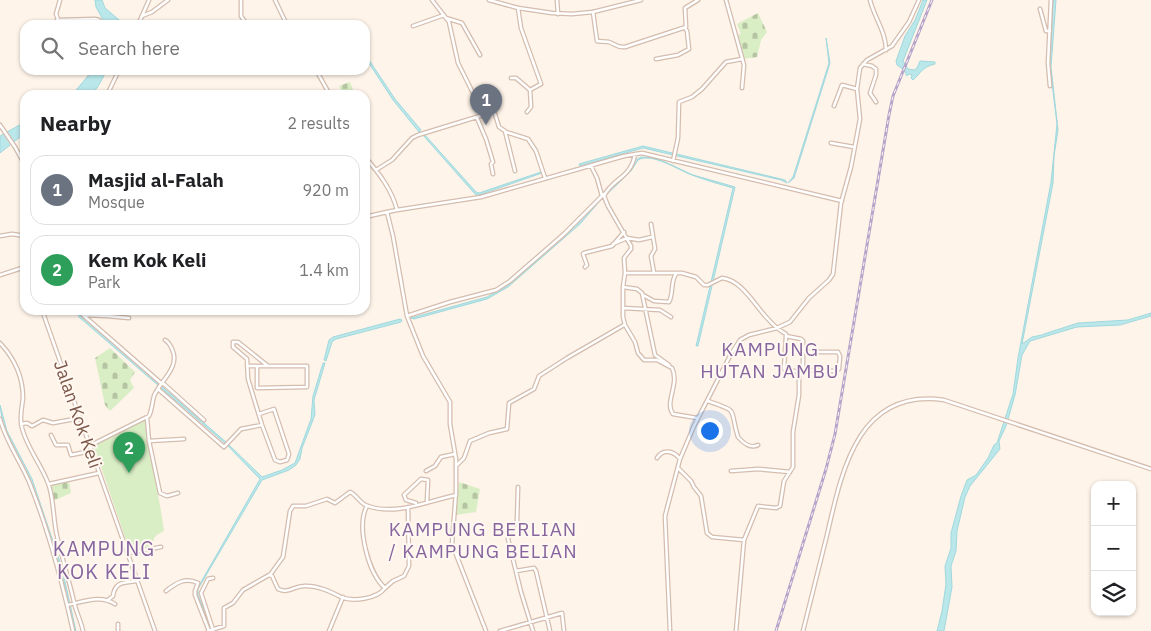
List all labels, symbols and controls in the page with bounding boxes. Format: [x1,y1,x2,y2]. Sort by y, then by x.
search box [20,20,370,75]
icon: search [38,34,66,62]
text: Search here [78,36,180,60]
pin: 1 [470,84,502,125]
text: Nearby [40,109,111,137]
text: 2 results [287,113,350,133]
text: Masjid al-Falah [88,168,224,192]
text: 1 [52,180,62,200]
text: 920 m [302,180,349,200]
text: Mosque [88,192,145,212]
text: Kem Kok Keli [88,248,206,272]
text: 2 [52,260,62,280]
text: 1.4 km [299,260,349,280]
text: Park [88,272,120,292]
district label: KAMPUNG HUTAN JAMBU [700,337,840,383]
street label: Jalan Kok Keli [49,357,107,471]
your location [697,418,723,444]
pin: 2 [113,432,145,473]
map controls [1091,481,1136,616]
button: + [1091,481,1136,526]
district label: KAMPUNG BERLIAN / KAMPUNG BELIAN [388,517,578,563]
button: − [1091,526,1136,571]
district label: KAMPUNG KOK KELI [53,535,155,585]
button: layers [1091,571,1136,616]

